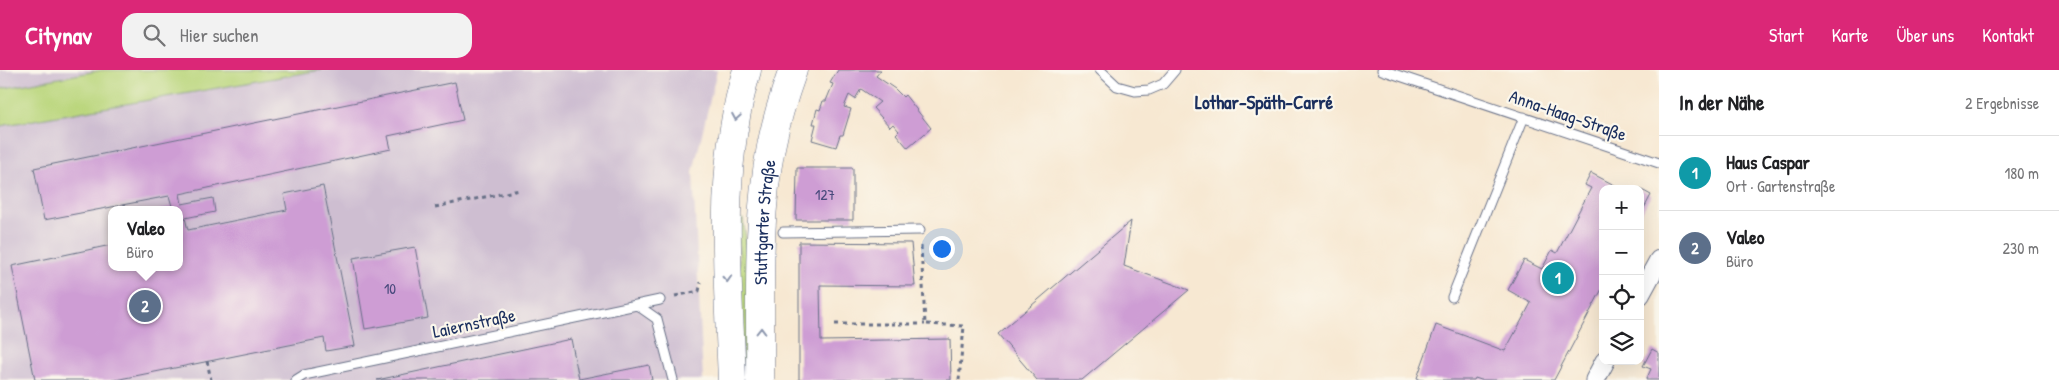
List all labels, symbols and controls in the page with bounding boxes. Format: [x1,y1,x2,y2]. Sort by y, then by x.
search box [122,13,472,58]
text: Citynav [25,19,92,51]
icon: search [140,21,168,49]
text: Hier suchen [180,22,259,48]
text: Start [1769,23,1804,48]
text: Karte [1832,23,1868,48]
text: Über uns [1896,23,1954,48]
text: Kontakt [1982,23,2034,48]
street label: Anna-Haag-Straße [1506,83,1630,147]
text: In der Nähe [1679,88,1764,117]
district label: Lothar-Späth-Carré [1195,89,1334,116]
text: 2 Ergebnisse [1965,92,2039,114]
one-way arrow [731,113,741,122]
text: Haus Caspar [1726,149,1810,175]
street label: Stuttgarter Straße [747,158,781,285]
text: 1 [1692,162,1698,184]
text: 180 m [2005,162,2039,184]
text: Ort · Gartenstraße [1726,175,1835,197]
house number: 127 [815,184,835,205]
map controls [1599,185,1644,365]
button: + [1599,185,1644,230]
popup [108,206,183,271]
text: Valeo [126,215,165,241]
text: Valeo [1726,224,1764,250]
button: − [1599,230,1644,275]
your location [929,236,955,262]
text: 2 [1691,237,1699,259]
text: 230 m [2003,237,2039,259]
text: Büro [126,241,153,263]
text: Büro [1726,250,1753,272]
pin: 1 [1542,259,1574,297]
button: locate [1599,275,1644,320]
one-way arrow [722,276,733,284]
house number: 10 [384,278,396,299]
pin: 2 [129,287,161,325]
street label: Laiernstraße [430,302,518,344]
button: layers [1599,320,1644,365]
one-way arrow [756,327,766,335]

